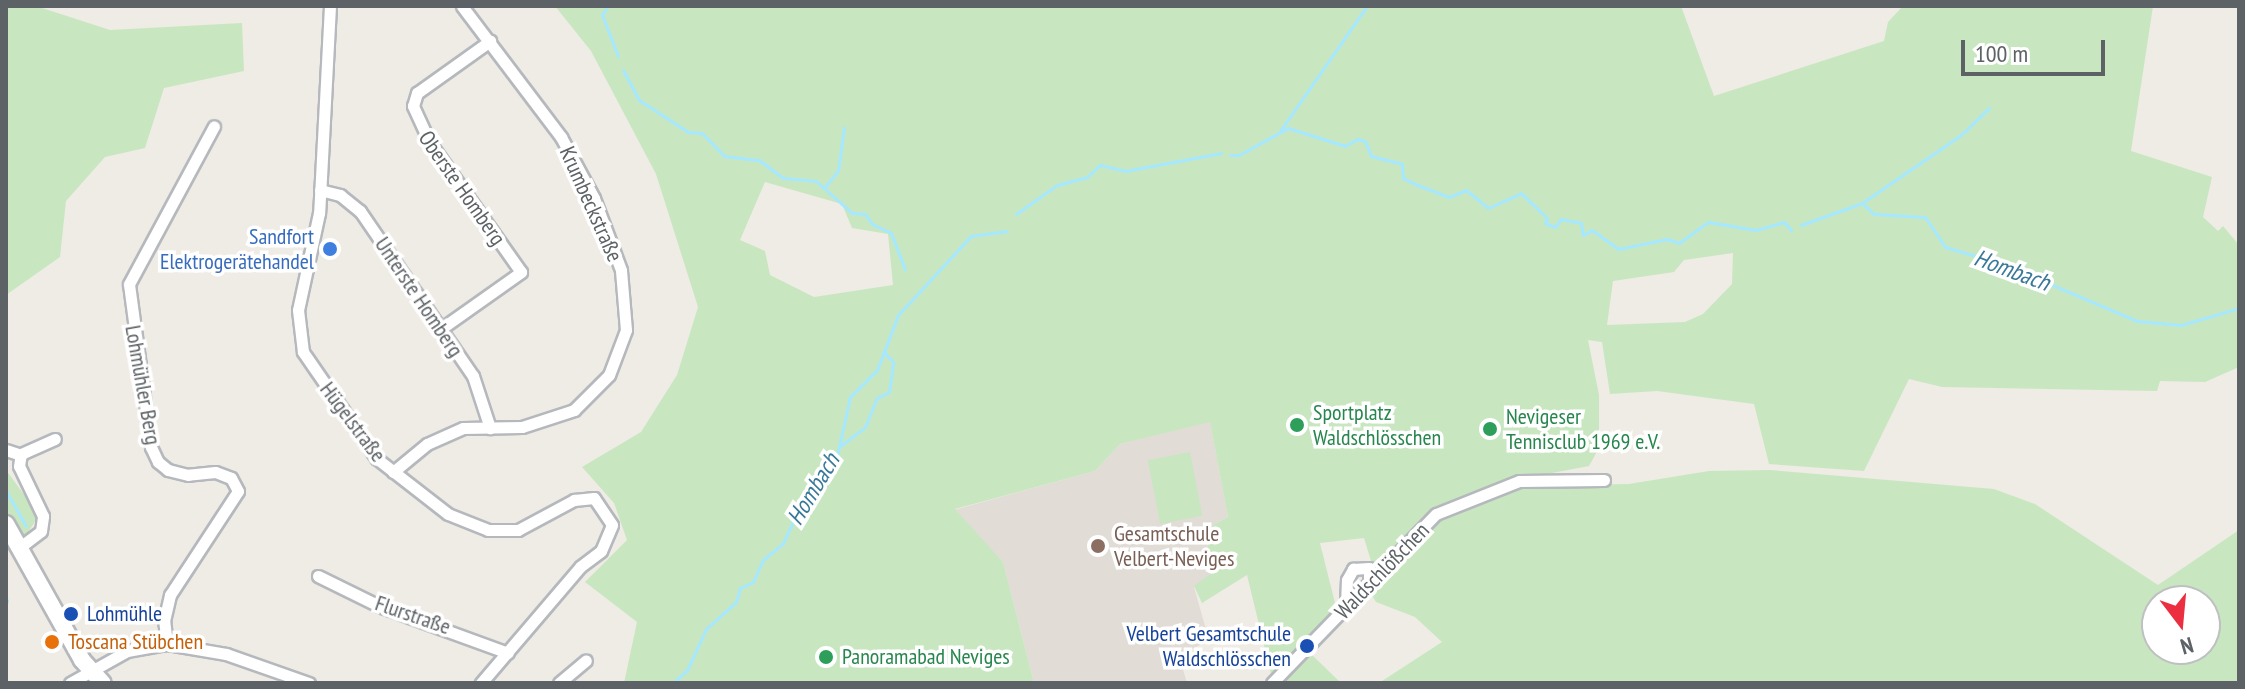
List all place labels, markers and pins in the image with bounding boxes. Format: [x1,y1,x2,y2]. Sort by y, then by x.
place label: Sandfort Elektrogerätehandel [160,223,314,274]
marker: Sandfort Elektrogerätehandel [321,240,339,258]
place label: Sportplatz Waldschlösschen [1313,399,1441,450]
place label: Nevigeser Tennisclub 1969 e.V. [1506,403,1660,454]
marker: Sportplatz Waldschlösschen [1288,416,1306,434]
marker: Nevigeser Tennisclub 1969 e.V. [1481,420,1499,438]
place label: Gesamtschule Velbert-Neviges [1114,520,1234,572]
marker: Gesamtschule Velbert-Neviges [1089,537,1107,555]
place label: Lohmühle [87,601,162,627]
marker: Lohmühle [62,605,80,623]
place label: Velbert Gesamtschule Waldschlösschen [1127,620,1291,672]
place label: Toscana Stübchen [68,629,203,655]
marker: Toscana Stübchen [43,633,61,651]
marker: Velbert Gesamtschule Waldschlösschen [1298,637,1316,655]
place label: Panoramabad Neviges [842,644,1010,670]
marker: Panoramabad Neviges [817,648,835,666]

